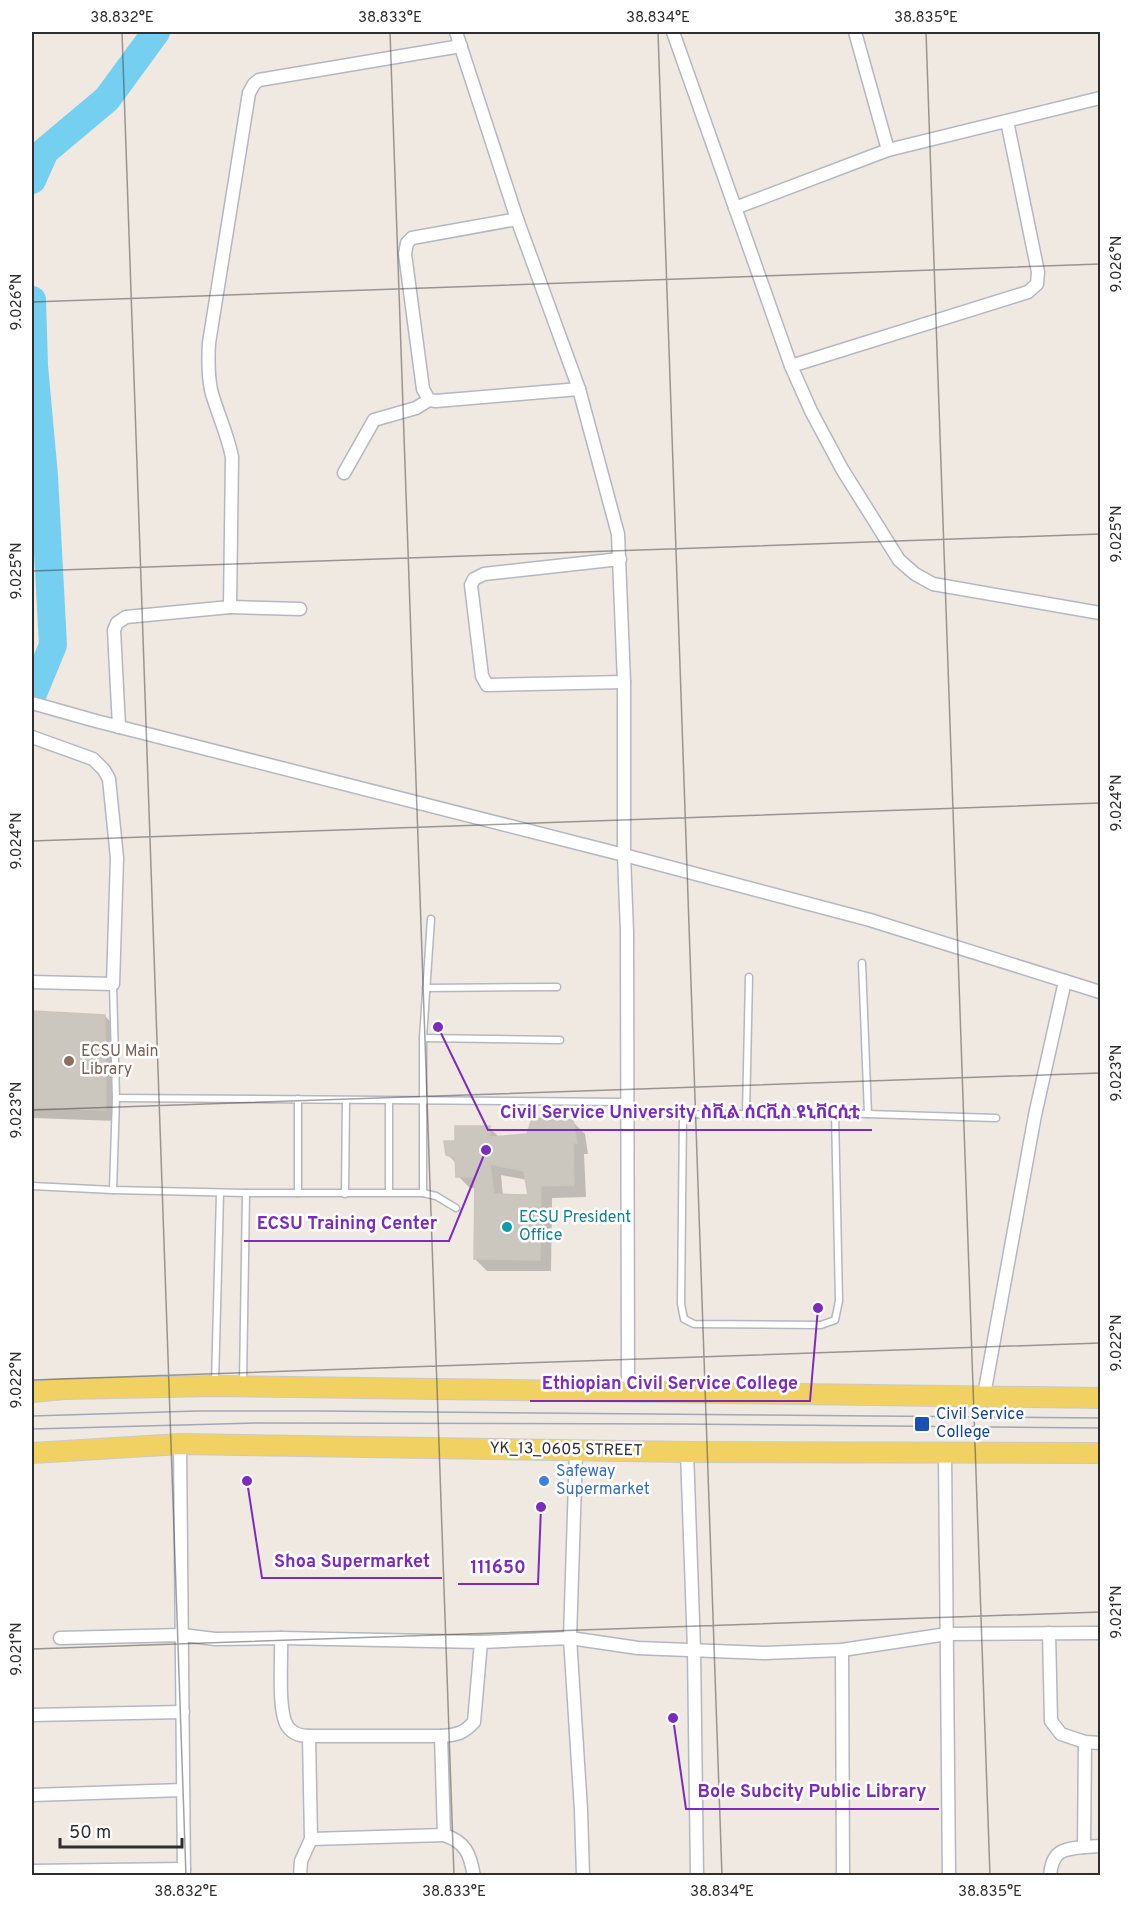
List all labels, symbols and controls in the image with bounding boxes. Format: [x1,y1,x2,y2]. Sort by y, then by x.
text: 38.832°E [90,9,154,28]
text: 38.833°E [358,9,422,28]
text: 38.834°E [626,9,690,28]
text: 38.835°E [894,9,958,28]
text: 9.026°N [1108,236,1127,292]
text: 9.026°N [8,274,27,330]
text: 9.025°N [1108,505,1127,563]
text: 9.025°N [8,542,27,600]
text: 9.024°N [1108,774,1127,832]
text: 9.024°N [8,812,27,870]
place label: ECSU Main Library [81,1042,159,1080]
text: 9.023°N [1108,1045,1127,1101]
marker: ECSU Main Library [62,1054,76,1068]
text: 9.023°N [8,1082,27,1138]
callout: Civil Service University ስቪል ሰርቪስ ዩኒቨርሲቲ [488,1094,872,1130]
text: Civil Service University ስቪል ሰርቪስ ዩኒቨርሲቲ [500,1102,860,1125]
callout: ECSU Training Center [244,1205,449,1241]
place label: ECSU President Office [519,1208,631,1246]
text: ECSU Training Center [257,1213,438,1236]
marker: ECSU President Office [500,1220,514,1234]
text: 9.022°N [1108,1314,1127,1372]
text: 9.022°N [8,1351,27,1409]
callout: Ethiopian Civil Service College [530,1365,810,1401]
text: Ethiopian Civil Service College [542,1373,798,1396]
place label: Civil Service College [936,1405,1024,1443]
marker: Civil Service College [913,1415,931,1433]
street label: YK_13_0605 STREET [489,1439,643,1461]
place label: Safeway Supermarket [556,1462,650,1500]
marker: Safeway Supermarket [537,1474,551,1488]
callout: Shoa Supermarket [262,1542,442,1578]
callout: 111650 [458,1548,538,1584]
text: Shoa Supermarket [274,1551,430,1574]
text: 111650 [470,1557,526,1580]
text: 9.021°N [1108,1585,1127,1639]
text: 9.021°N [8,1622,27,1676]
callout: Bole Subcity Public Library [686,1773,939,1809]
text: Bole Subcity Public Library [698,1781,926,1804]
scale bar [60,1811,182,1849]
text: 50 m [69,1822,111,1845]
text: 38.832°E [154,1883,218,1902]
text: 38.833°E [422,1883,486,1902]
text: 38.834°E [690,1883,754,1902]
text: 38.835°E [958,1883,1022,1902]

